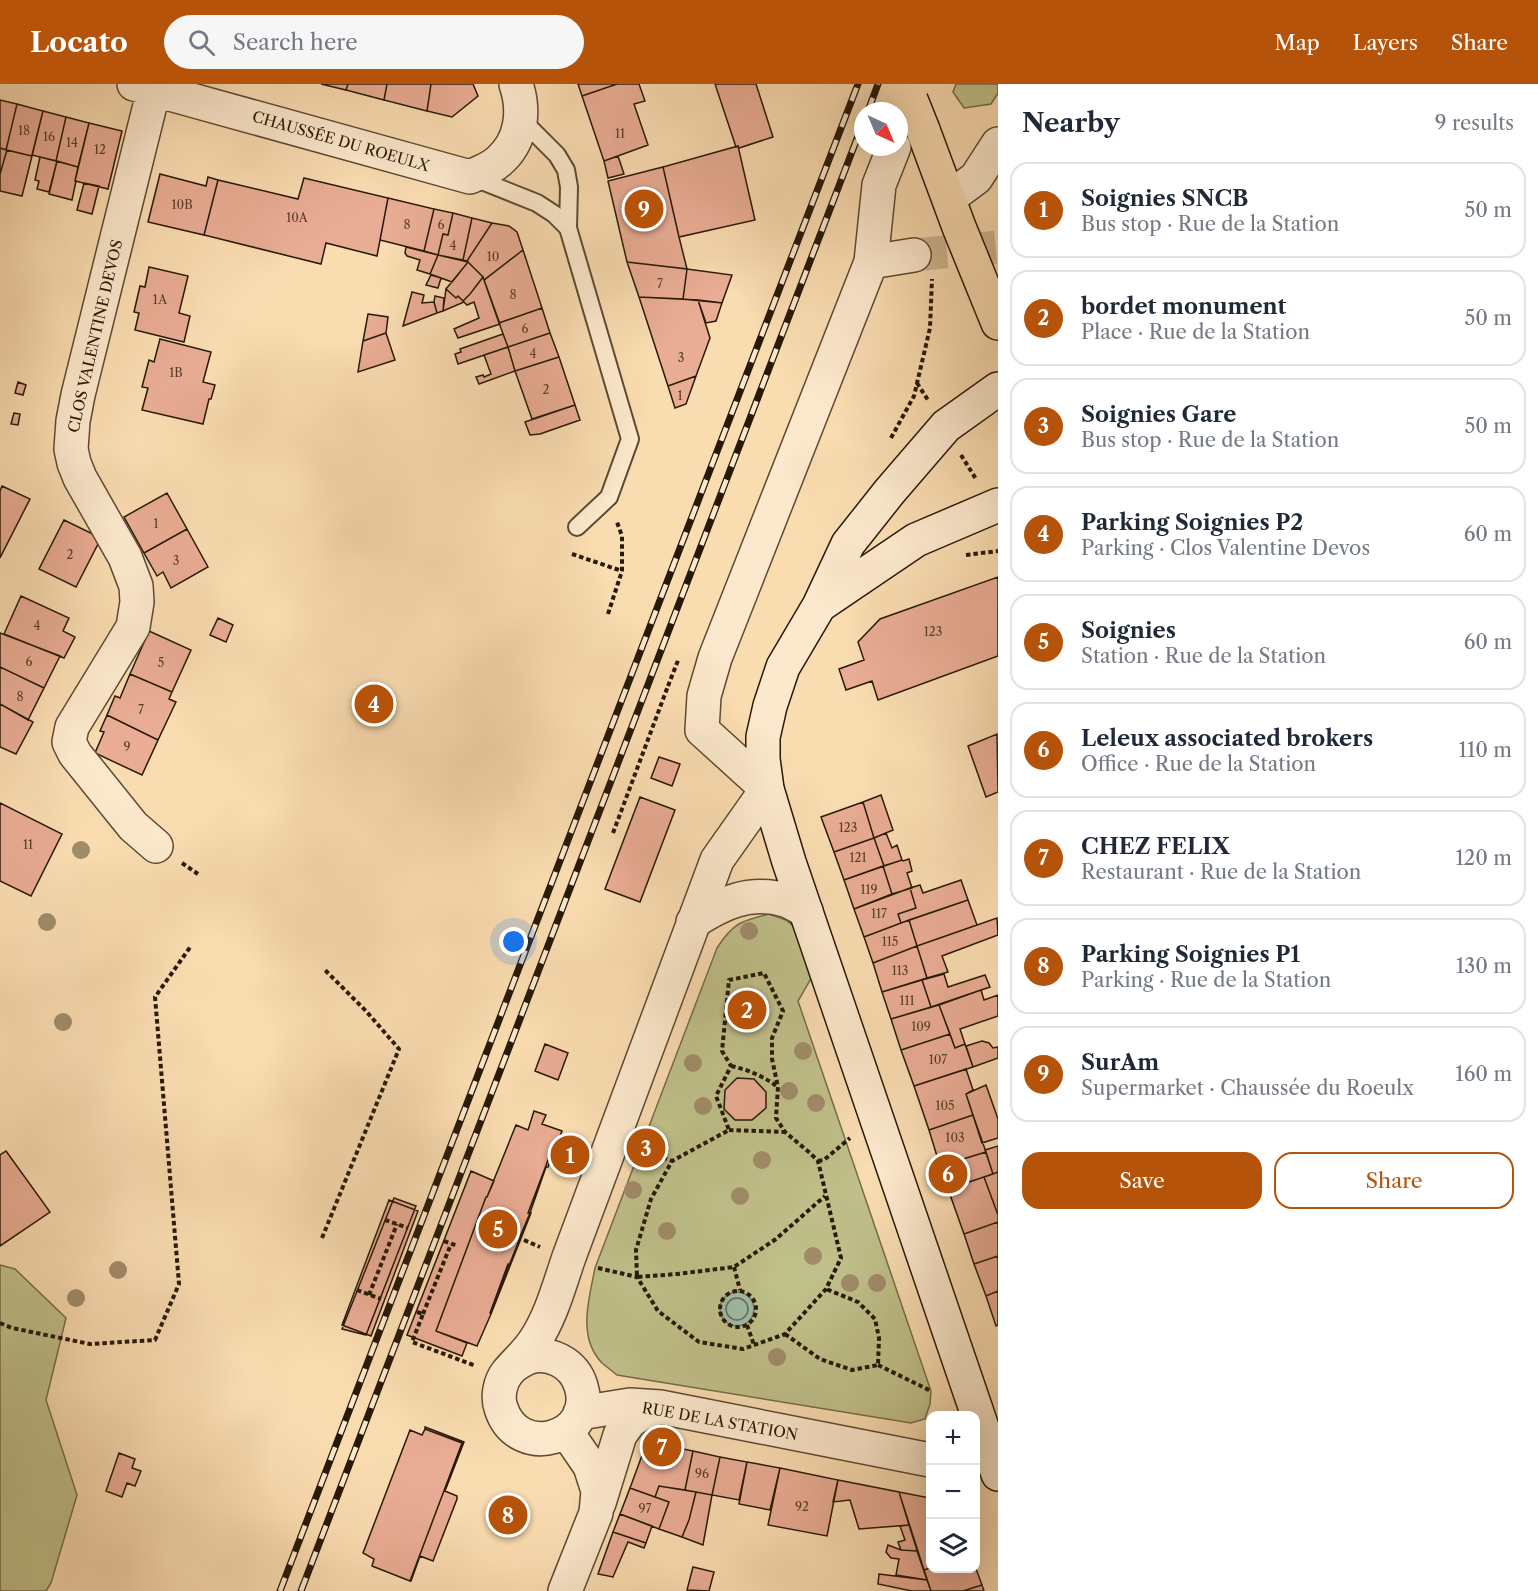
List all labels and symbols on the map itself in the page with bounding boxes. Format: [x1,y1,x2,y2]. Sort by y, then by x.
north arrow [854,102,908,156]
street label: CHAUSSÉE DU ROEULX [250,107,432,175]
house number: 18 [18,123,30,138]
house number: 11 [615,126,625,141]
house number: 16 [43,129,55,144]
house number: 14 [66,135,78,150]
house number: 12 [94,142,106,157]
pin: 9 [624,186,664,232]
house number: 10B [171,197,193,212]
house number: 10A [286,210,309,225]
house number: 8 [403,217,411,232]
house number: 6 [437,217,445,232]
street label: CLOS VALENTINE DEVOS [64,238,126,434]
house number: 4 [450,238,457,253]
house number: 10 [487,249,499,264]
house number: 7 [657,276,663,291]
house number: 8 [509,287,517,302]
house number: 1A [153,292,168,307]
house number: 6 [521,321,529,336]
house number: 4 [530,346,537,361]
house number: 3 [678,350,684,365]
house number: 1B [169,365,183,380]
house number: 2 [543,382,550,397]
house number: 1 [677,388,683,403]
house number: 1 [153,516,159,531]
house number: 2 [67,547,74,562]
house number: 3 [173,553,179,568]
house number: 4 [34,618,41,633]
house number: 123 [924,624,942,639]
house number: 6 [25,654,33,669]
house number: 5 [158,655,164,670]
pin: 4 [354,682,394,726]
house number: 8 [16,689,24,704]
house number: 7 [138,702,144,717]
house number: 9 [123,739,131,754]
house number: 123 [839,820,857,835]
house number: 11 [23,837,33,852]
house number: 121 [850,850,867,865]
house number: 119 [860,882,878,897]
house number: 117 [871,906,887,921]
your location [499,927,528,956]
house number: 115 [882,934,898,949]
house number: 113 [892,963,908,978]
pin: 2 [728,988,766,1032]
house number: 111 [899,993,915,1008]
house number: 109 [911,1019,931,1034]
house number: 107 [929,1052,947,1067]
house number: 105 [935,1098,955,1113]
pin: 3 [626,1126,666,1170]
house number: 103 [945,1130,965,1145]
pin: 1 [550,1132,590,1178]
pin: 6 [928,1152,968,1196]
pin: 5 [478,1206,518,1252]
street label: RUE DE LA STATION [641,1398,799,1444]
pin: 7 [642,1424,682,1470]
house number: 96 [695,1466,709,1481]
pin: 8 [488,1492,528,1538]
house number: 92 [795,1499,809,1514]
house number: 97 [639,1501,652,1516]

